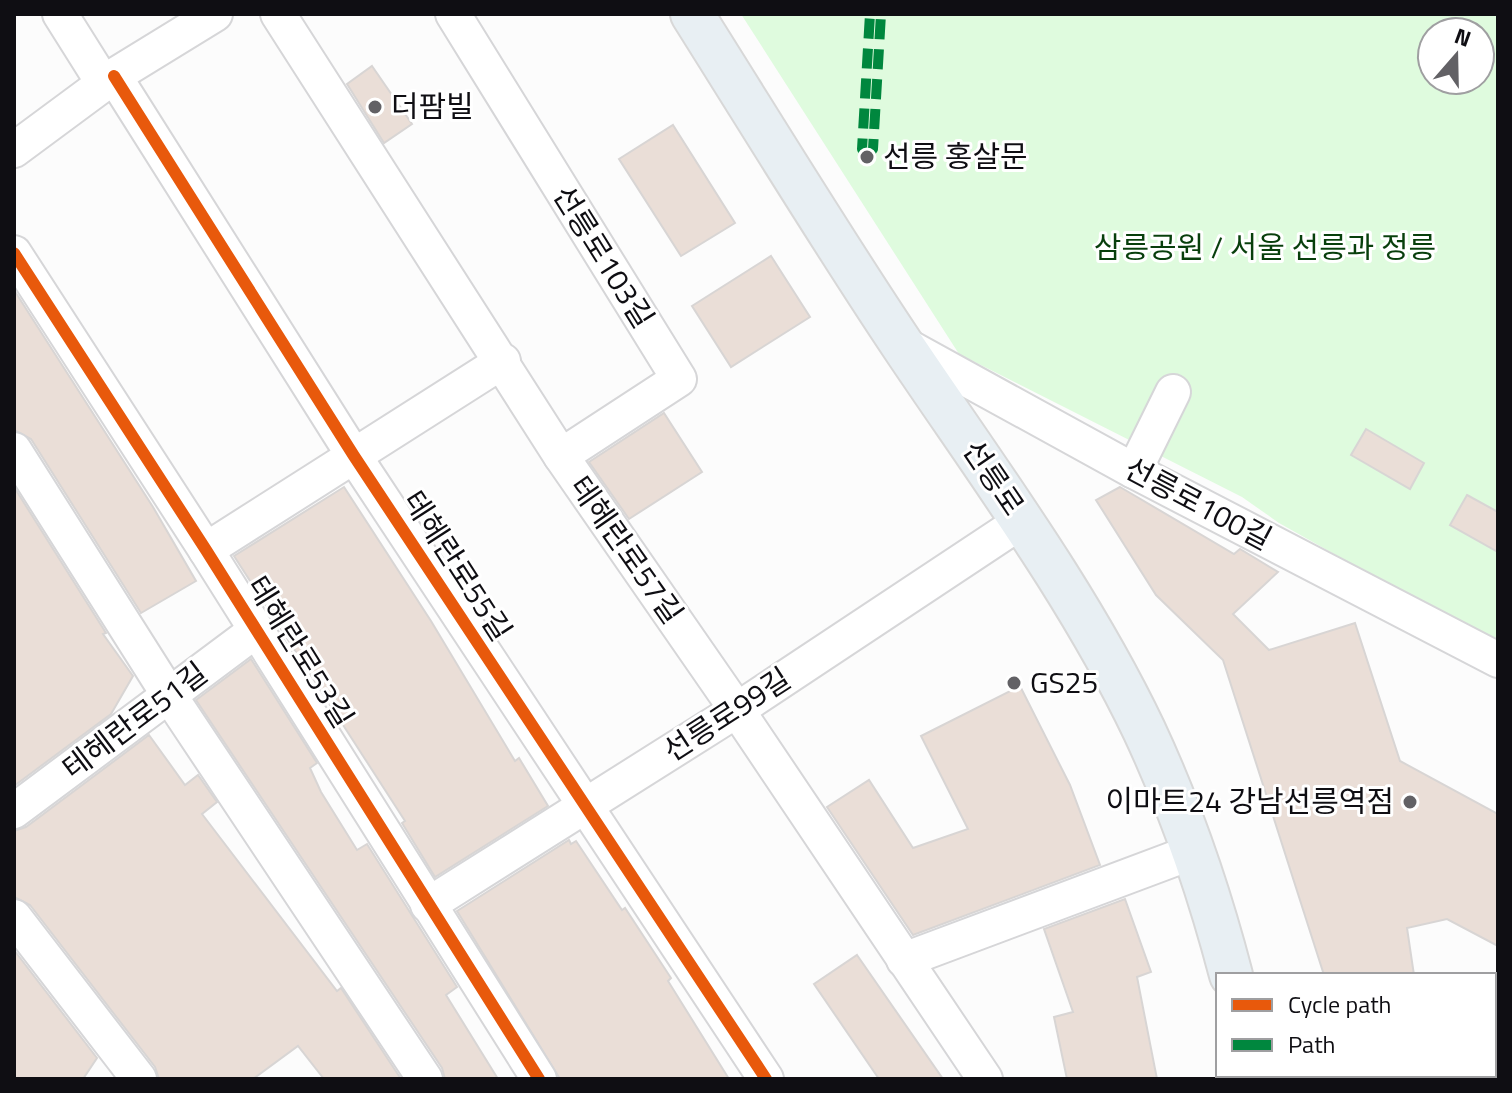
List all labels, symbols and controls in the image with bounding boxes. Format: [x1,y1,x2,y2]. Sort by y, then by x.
north arrow [1416,16,1496,96]
text: N [1450,19,1476,56]
place label: 더팜빌 [391,83,474,129]
marker: 더팜빌 [366,98,384,116]
place label: 선릉 홍살문 [883,133,1028,179]
marker: 선릉 홍살문 [858,148,876,166]
street label: 선릉로103길 [542,176,666,337]
park label: 삼릉공원 / 서울 선릉과 정릉 [1094,224,1436,270]
street label: 선릉로 [952,430,1036,525]
street label: 선릉로100길 [1117,445,1280,561]
street label: 테헤란로57길 [559,466,695,633]
street label: 테헤란로55길 [392,481,524,650]
street label: 테헤란로53길 [236,567,366,736]
street label: 테헤란로51길 [52,650,217,790]
street label: 선릉로99길 [654,656,799,773]
place label: GS25 [1030,659,1098,705]
marker: GS25 [1005,674,1023,692]
place label: 이마트24 강남선릉역점 [1105,778,1394,824]
marker: 이마트24 강남선릉역점 [1401,793,1419,811]
legend [1216,973,1496,1077]
text: Cycle path [1288,986,1391,1022]
text: Path [1288,1026,1335,1062]

